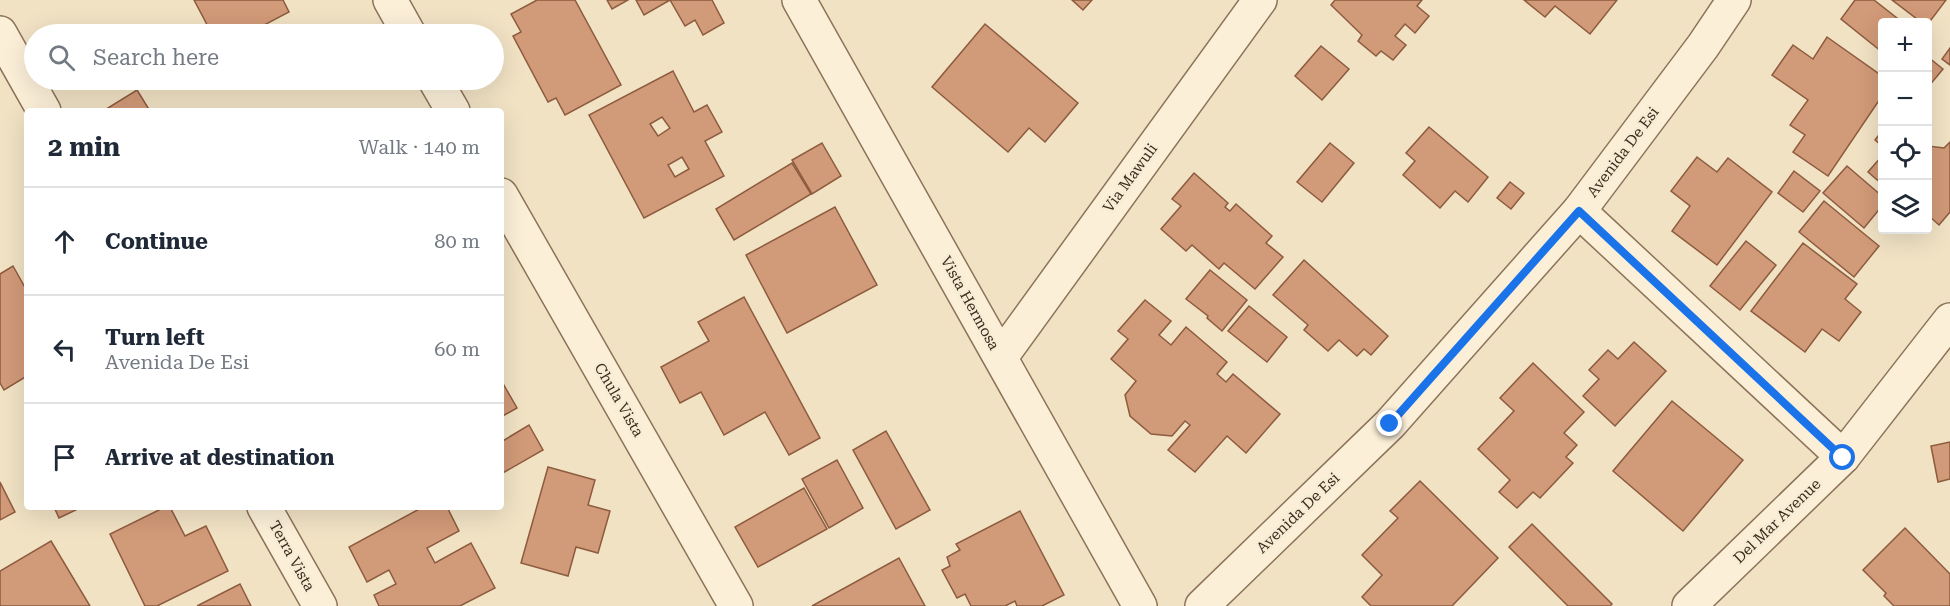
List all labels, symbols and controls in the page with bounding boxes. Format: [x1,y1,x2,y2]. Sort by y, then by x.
map controls [1878,18,1932,234]
button: + [1878,18,1932,72]
search box [24,24,504,90]
icon: search [45,41,78,74]
text: Search here [93,45,219,70]
button: − [1878,72,1932,126]
street label: Avenida De Esi [1583,103,1663,201]
button: locate [1878,126,1932,180]
text: 2 min [48,132,120,162]
text: Walk · 140 m [359,135,480,159]
street label: Via Mawuli [1099,140,1161,216]
button: layers [1878,180,1932,234]
icon: ahead [48,225,81,258]
text: Continue [105,229,208,254]
text: 80 m [434,229,480,253]
street label: Vista Hermosa [937,253,1003,353]
text: Turn left [105,325,205,350]
icon: left [48,333,81,366]
text: 60 m [434,337,480,361]
text: Avenida De Esi [105,350,249,374]
street label: Chula Vista [591,360,647,440]
route end [1376,410,1402,436]
icon: arrive [48,441,81,474]
route start [1829,444,1855,470]
text: Arrive at destination [105,445,334,470]
street label: Avenida De Esi [1253,469,1343,557]
street label: Del Mar Avenue [1730,475,1824,567]
street label: Terra Vista [265,518,319,594]

